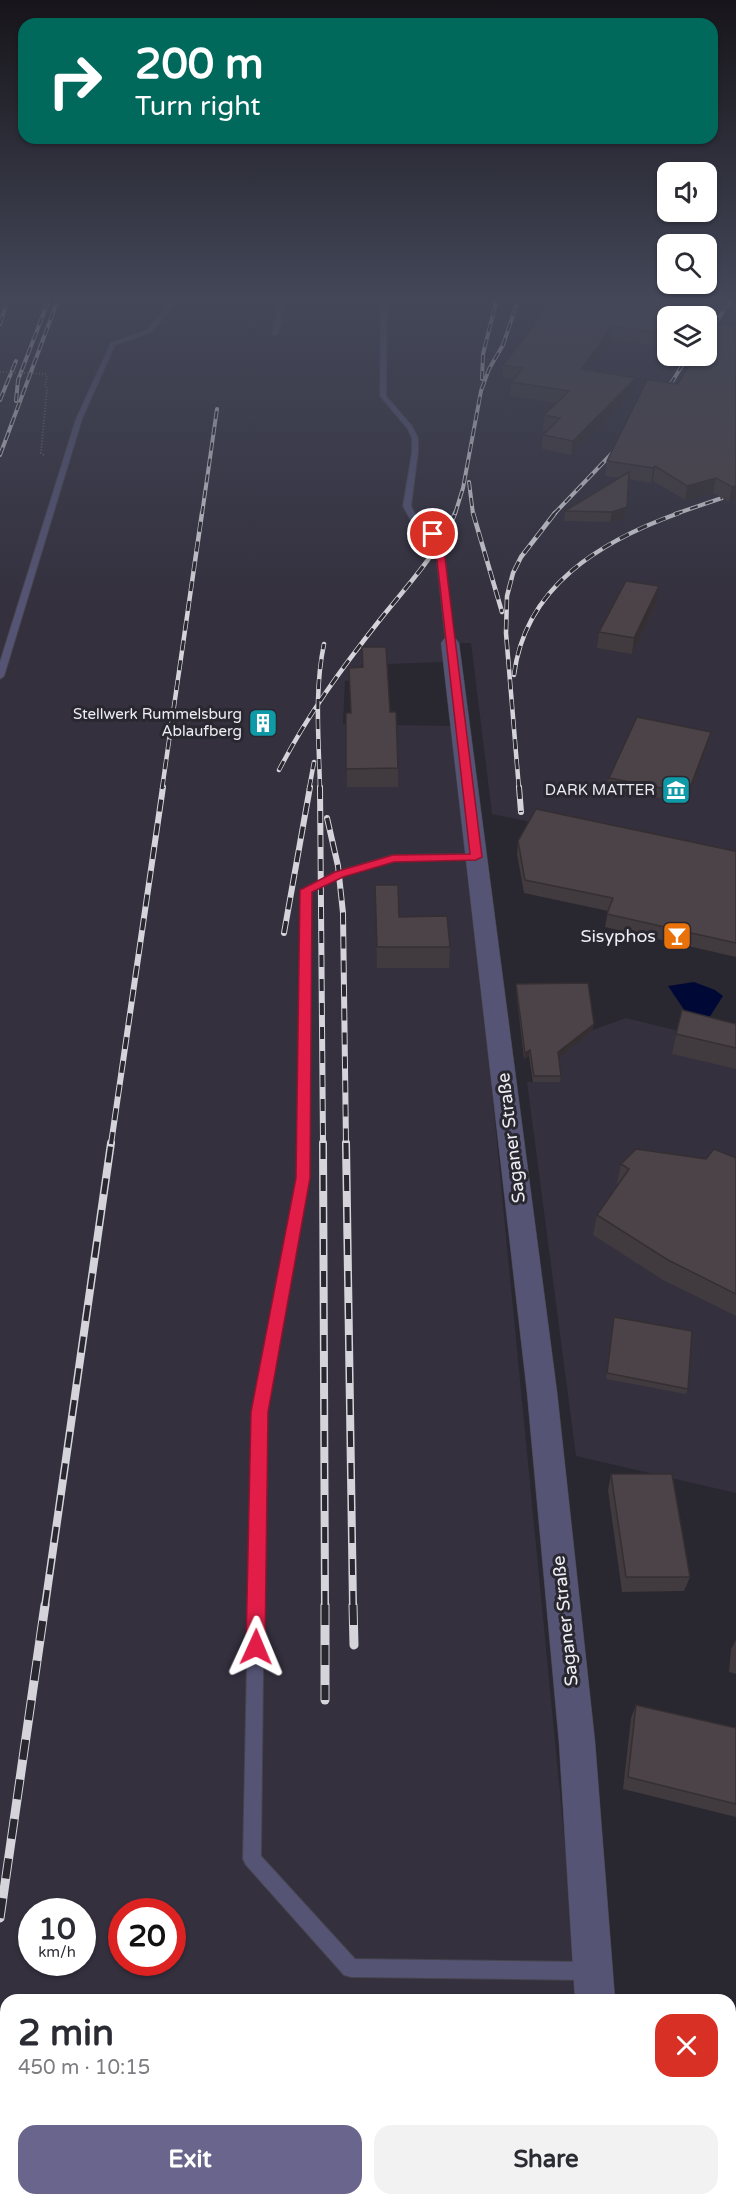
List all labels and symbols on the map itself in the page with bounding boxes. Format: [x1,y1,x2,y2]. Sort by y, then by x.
pin [407,508,458,559]
place label: Stellwerk Rummelsburg Ablaufberg [73,705,242,740]
building icon: Stellwerk Rummelsburg Ablaufberg [247,707,279,739]
museum icon: DARK MATTER [660,774,692,806]
place label: DARK MATTER [545,781,655,799]
bar icon: Sisyphos [661,920,693,952]
place label: Sisyphos [580,925,656,947]
street label: Saganer Straße [492,1072,530,1204]
street label: Saganer Straße [547,1555,583,1687]
position arrow [224,1615,288,1679]
speed limit sign: 20 [108,1898,186,1976]

